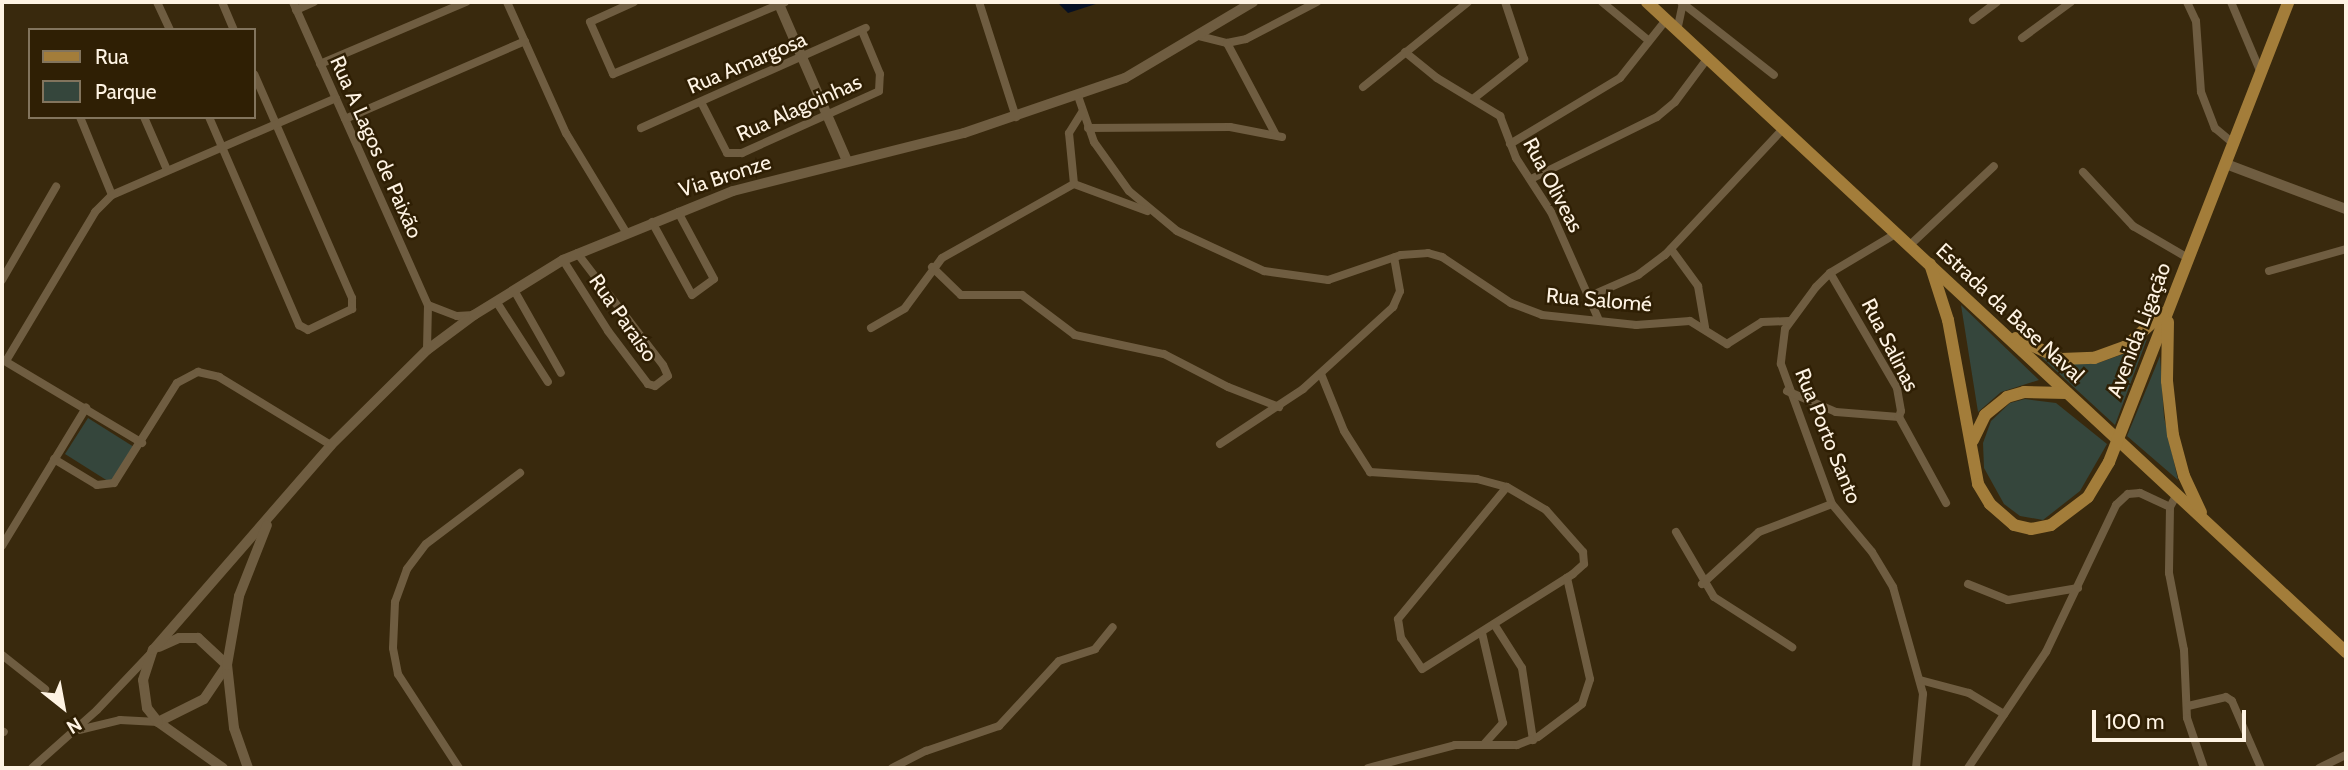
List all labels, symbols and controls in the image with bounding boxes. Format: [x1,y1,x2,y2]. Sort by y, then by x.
street label: Rua Amargosa [684,27,810,99]
legend [28,28,256,119]
text: Rua [95,44,129,69]
street label: Rua A Lagos de Paixão [324,52,428,242]
street label: Rua Alagoinhas [732,69,866,147]
text: Parque [95,79,157,104]
street label: Rua Oliveas [1518,133,1588,237]
street label: Via Bronze [676,149,774,203]
street label: Estrada da Base Naval [1931,238,2089,388]
street label: Avenida Ligação [2102,259,2176,401]
street label: Rua Paraíso [584,269,662,367]
street label: Rua Salomé [1545,283,1653,317]
street label: Rua Salinas [1856,295,1924,395]
street label: Rua Porto Santo [1789,365,1867,507]
north arrow [28,672,98,742]
scale bar [2096,696,2250,740]
text: 100 m [2105,709,2164,734]
text: N [62,712,86,739]

